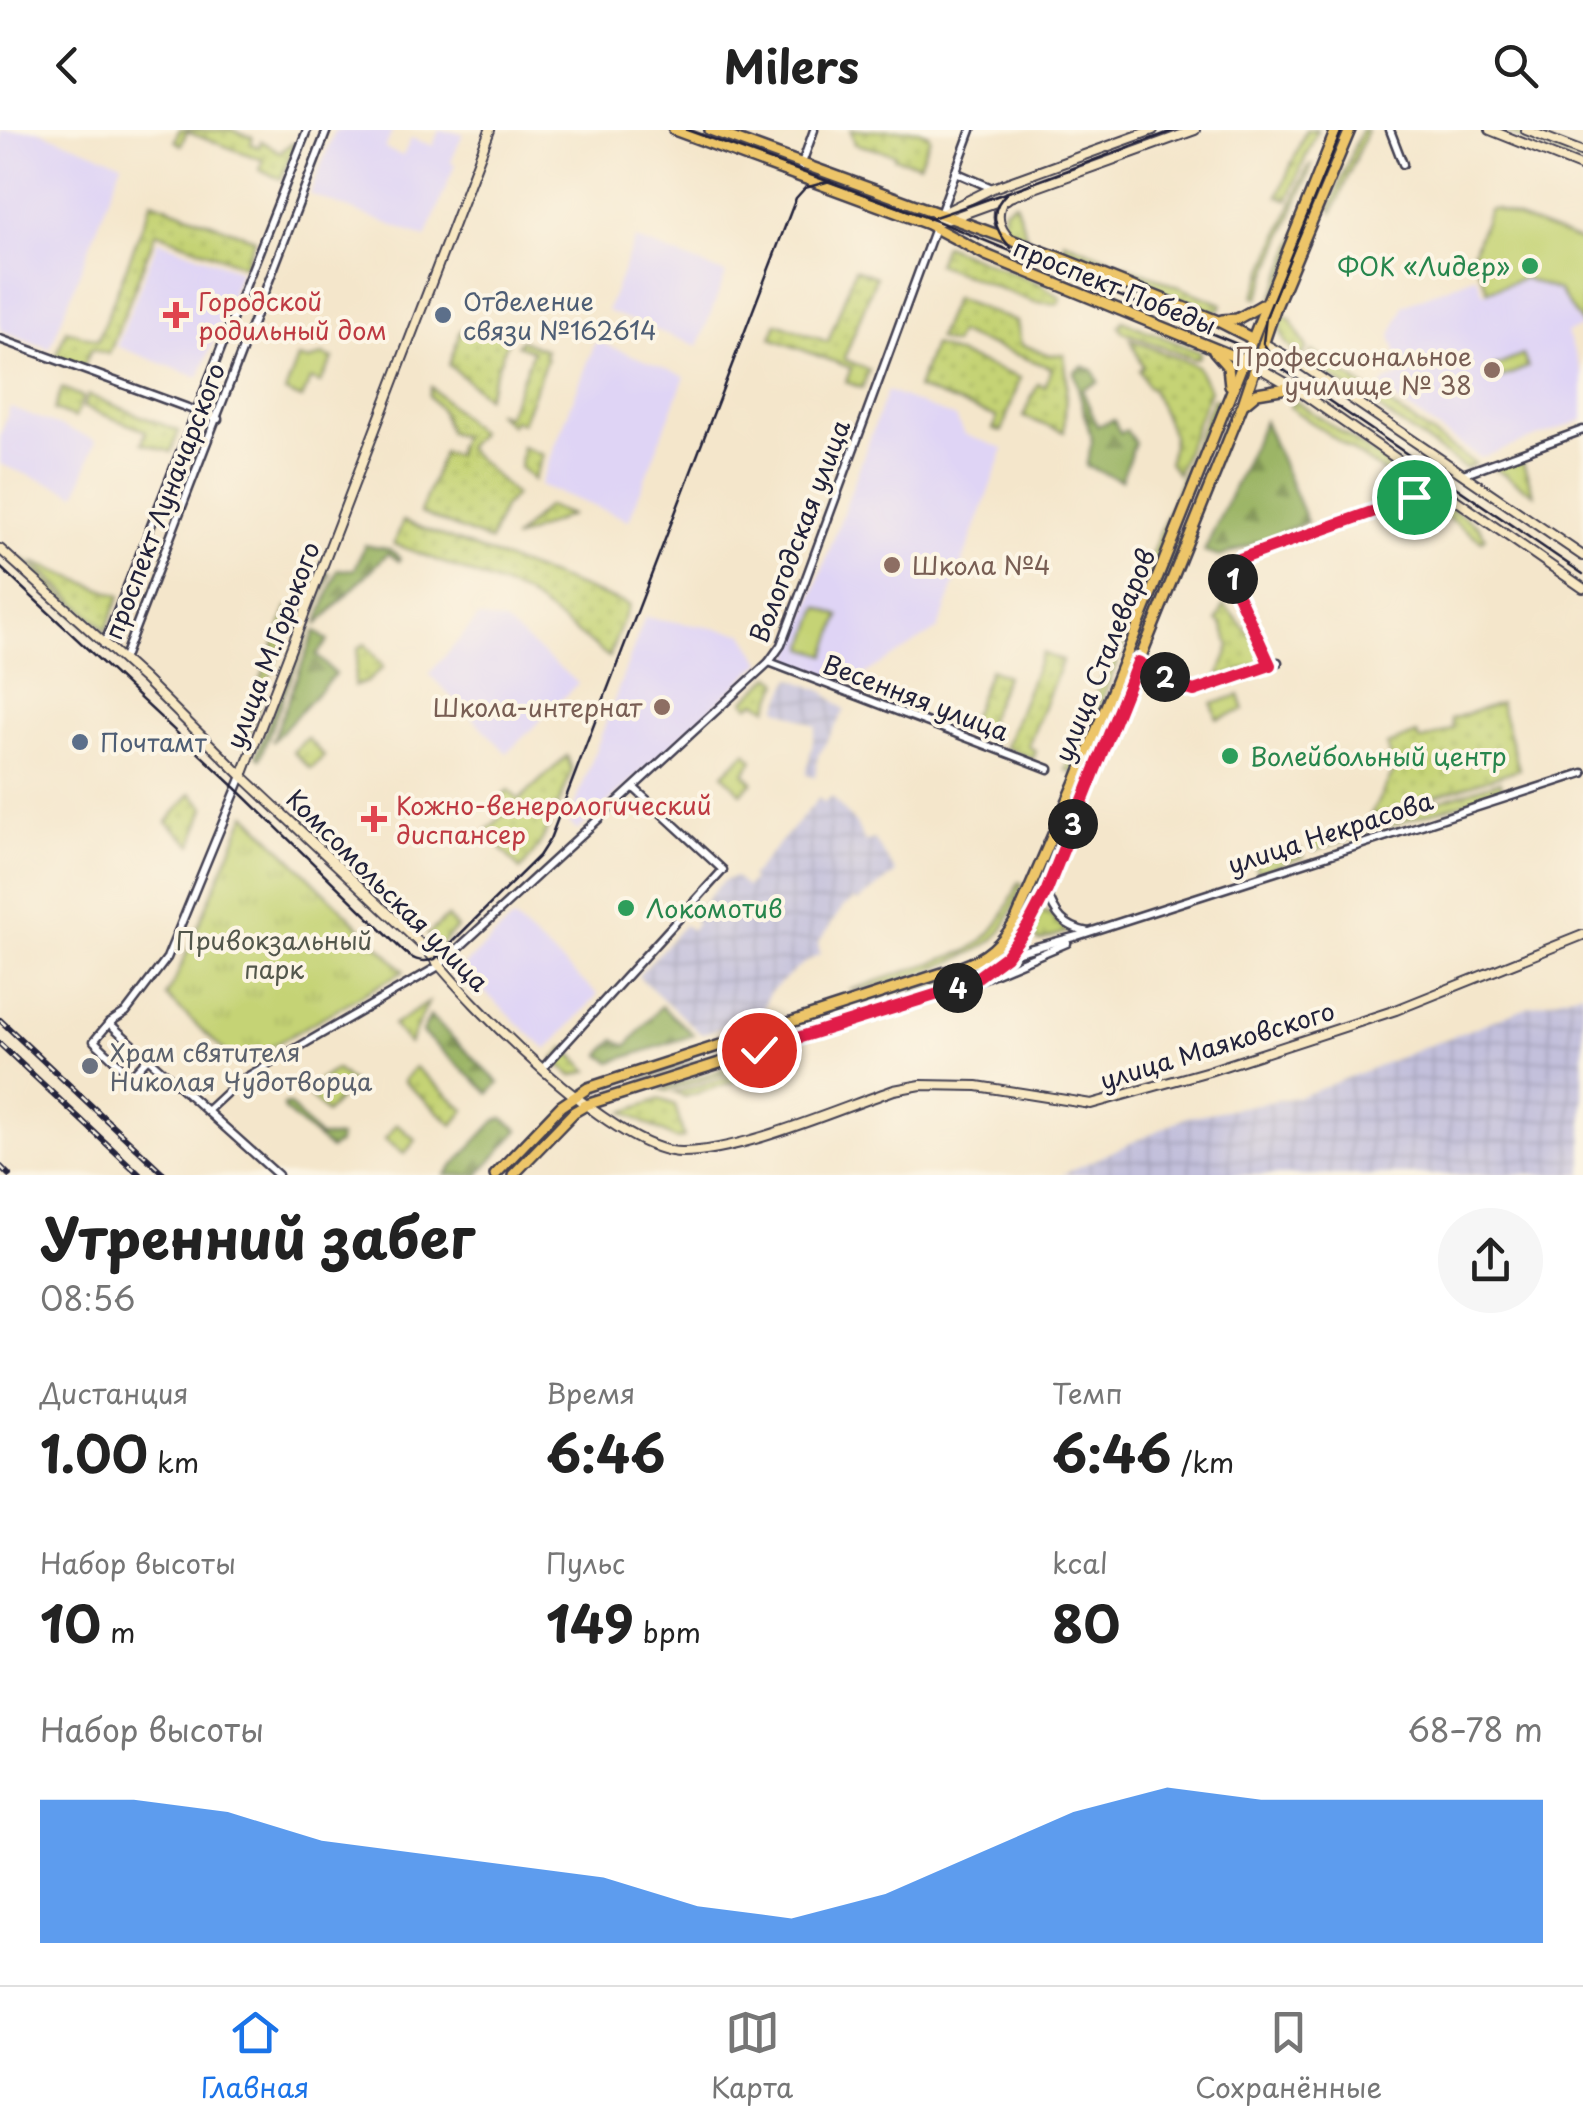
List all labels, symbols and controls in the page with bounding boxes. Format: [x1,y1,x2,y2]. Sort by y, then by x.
text: Milers [724,31,859,99]
icon: back [40,38,95,93]
icon: search [1488,38,1543,93]
street label: проспект Победы [1008,228,1222,344]
place label: ФОК «Лидер» [1337,247,1510,285]
marker: ФОК «Лидер» [1519,255,1541,277]
place label: Городской родильный дом [198,282,387,349]
place label: Отделение связи №162614 [463,282,657,349]
marker: Городской родильный дом [163,302,189,328]
marker: Отделение связи №162614 [432,304,454,326]
place label: Профессиональное училище № 38 [1235,337,1472,404]
street label: проспект Луначарского [94,357,234,645]
marker: Профессиональное училище № 38 [1481,359,1503,381]
street label: Вологодская улица [739,414,859,648]
pin [1372,455,1457,540]
icon: arrive [1387,470,1442,525]
street label: улица М.Горького [215,536,329,754]
street label: улица Сталеваров [1044,543,1164,767]
place label: Школа №4 [912,546,1051,584]
marker: Школа №4 [881,554,903,576]
pin: 1 [1208,554,1258,604]
text: 1 [1226,557,1240,600]
street label: Весенняя улица [818,644,1015,750]
pin: 2 [1140,652,1190,702]
text: 2 [1155,655,1175,698]
place label: Школа-интернат [433,688,644,726]
marker: Школа-интернат [651,696,673,718]
place label: Почтамт [100,723,208,761]
marker: Почтамт [69,731,91,753]
place label: Волейбольный центр [1250,737,1507,775]
marker: Волейбольный центр [1219,745,1241,767]
street label: Комсомольская улица [278,780,498,1000]
street label: улица Некрасова [1223,781,1438,883]
place label: Кожно-венерологический диспансер [396,786,711,853]
pin: 3 [1048,799,1098,849]
text: 3 [1064,802,1082,845]
marker: Кожно-венерологический диспансер [361,806,387,832]
place label: Локомотив [646,889,782,927]
marker: Локомотив [615,897,637,919]
park label: Привокзальный парк [176,921,372,988]
pin: 4 [933,963,983,1013]
text: 4 [948,966,968,1009]
street label: улица Маяковского [1095,991,1339,1099]
pin [717,1008,802,1093]
icon: check [732,1023,787,1078]
place label: Храм святителя Николая Чудотворца [110,1033,373,1100]
marker: Храм святителя Николая Чудотворца [79,1055,101,1077]
text: Утренний забег [40,1195,475,1278]
button: share [1438,1208,1543,1313]
text: 08:56 [40,1274,135,1322]
text: Дистанция [40,1371,189,1414]
text: Время [546,1371,635,1414]
text: Темп [1052,1371,1123,1414]
text: 1.00 [40,1414,148,1490]
text: 6:46 [546,1414,666,1490]
text: 6:46 [1052,1414,1172,1490]
text: km [148,1440,199,1483]
text: /km [1172,1440,1234,1483]
text: Набор высоты [40,1541,236,1584]
text: Пульс [546,1541,625,1584]
text: kcal [1052,1541,1108,1584]
text: 10 [40,1584,101,1660]
text: 149 [546,1584,634,1660]
text: 80 [1052,1584,1120,1660]
text: m [101,1610,136,1653]
text: bpm [634,1610,701,1653]
text: Набор высоты [40,1705,264,1753]
text: 68–78 m [1408,1705,1543,1753]
tab: Главная [201,2005,309,2108]
tab: Карта [711,2005,793,2108]
tab: Сохранённые [1195,2005,1382,2108]

